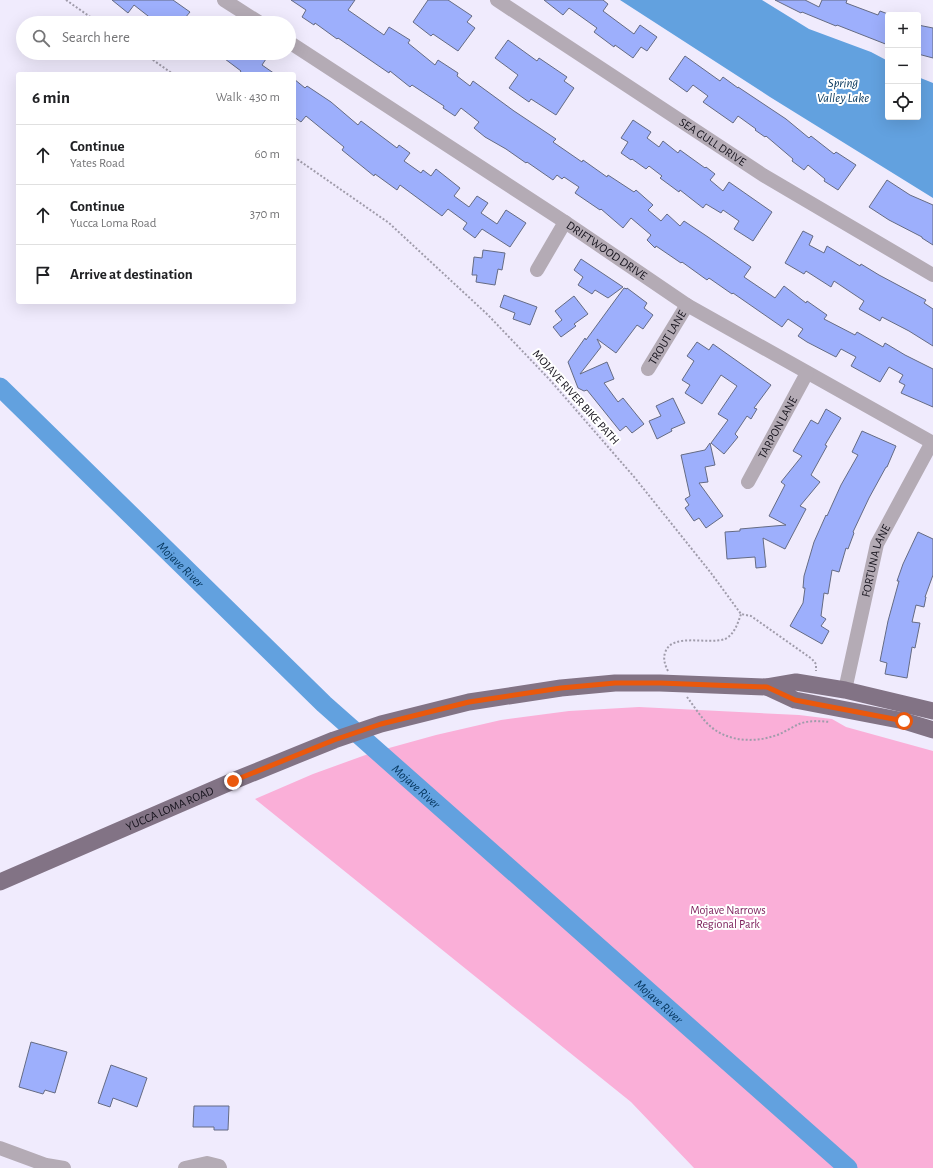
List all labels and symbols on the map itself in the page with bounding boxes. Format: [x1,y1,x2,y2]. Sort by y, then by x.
water label: Spring Valley Lake [817,77,869,105]
street label: SEA GULL DRIVE [677,116,748,168]
street label: DRIFTWOOD DRIVE [564,219,649,282]
street label: TROUT LANE [646,308,688,367]
street label: MOJAVE RIVER BIKE PATH [530,347,622,447]
street label: TARPON LANE [756,394,799,461]
street label: FORTUNA LANE [860,522,892,598]
water label: Mojave River [154,540,206,591]
route start [895,712,913,730]
water label: Mojave River [389,763,443,812]
route end [224,772,242,790]
street label: YUCCA LOMA ROAD [124,784,216,833]
park label: Mojave Narrows Regional Park [690,904,766,930]
water label: Mojave River [632,977,685,1027]

